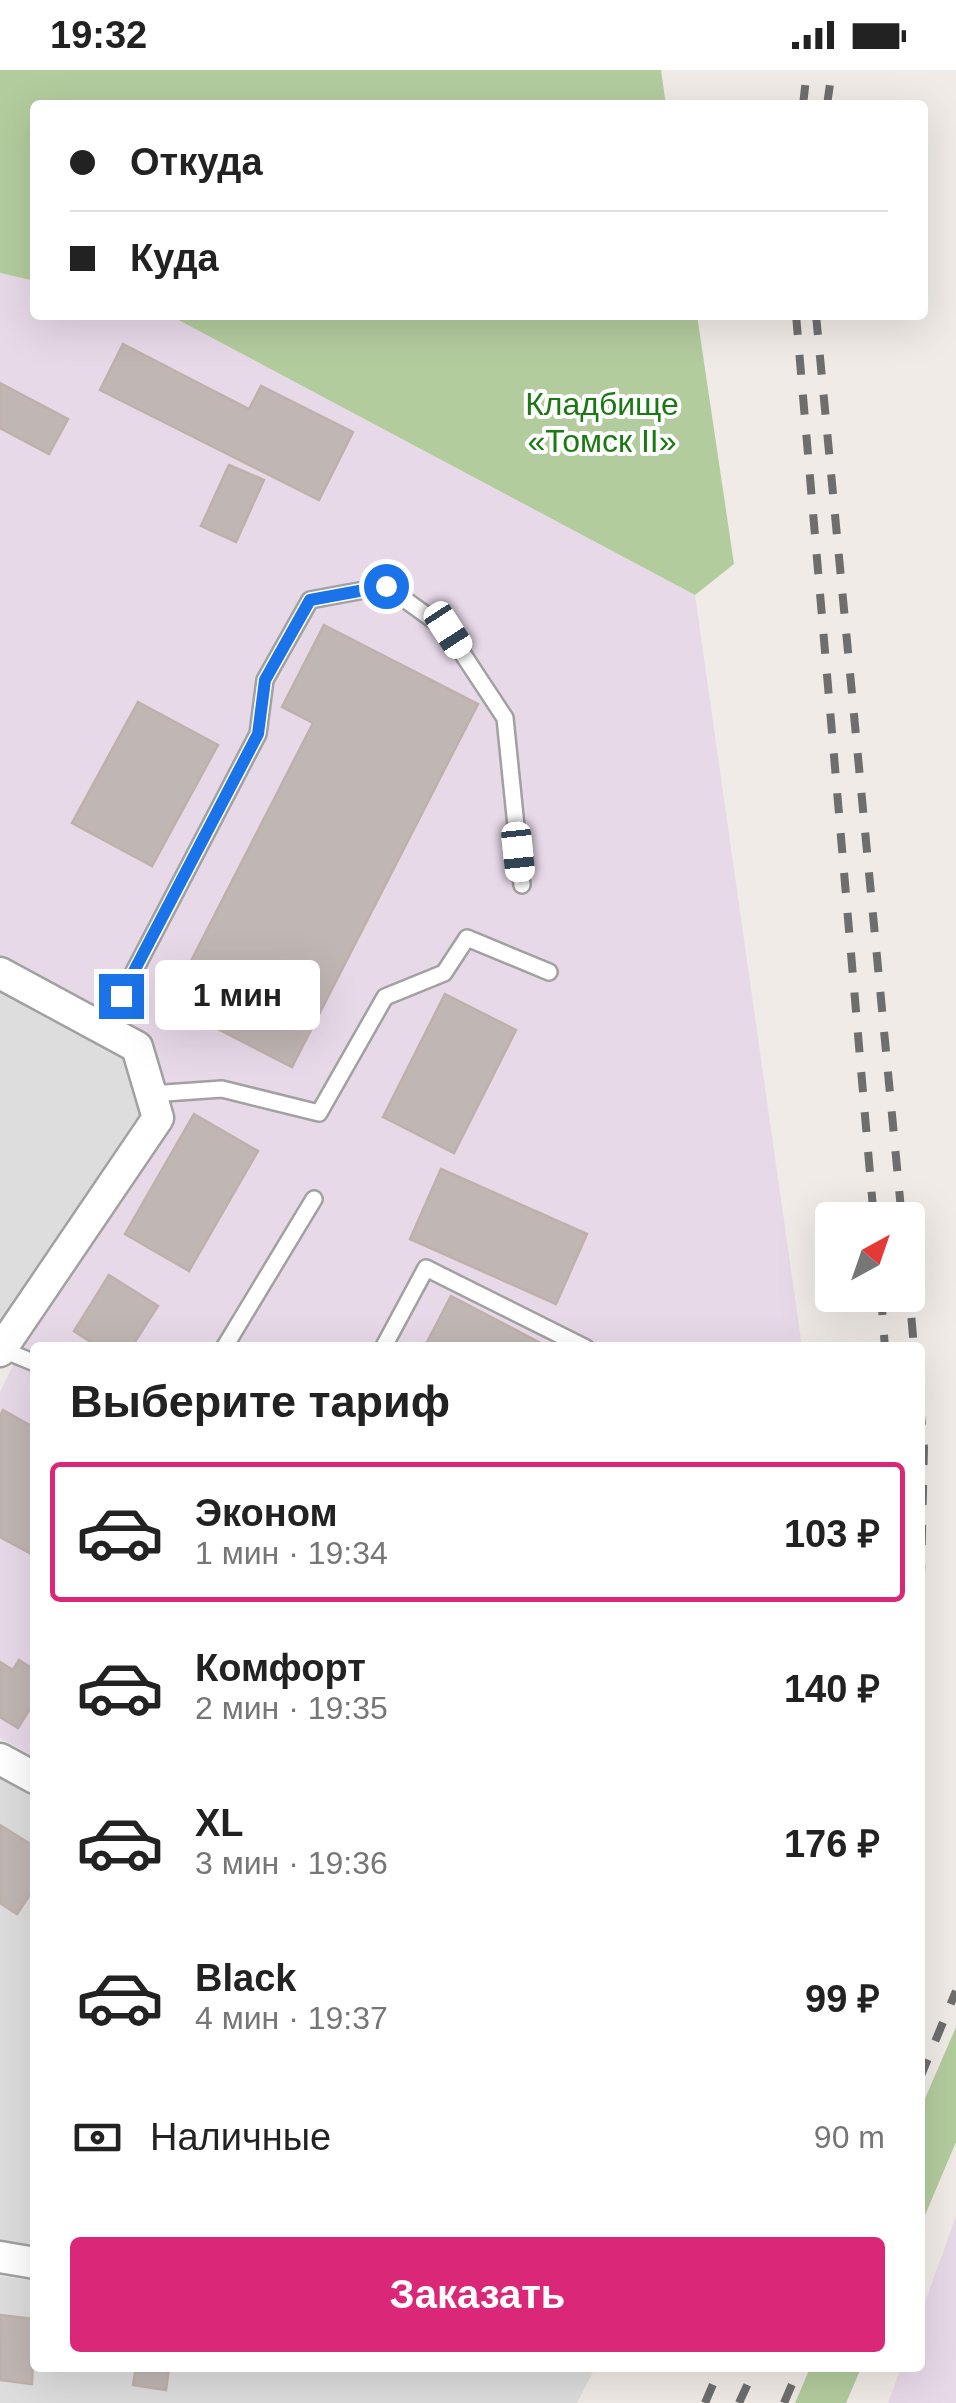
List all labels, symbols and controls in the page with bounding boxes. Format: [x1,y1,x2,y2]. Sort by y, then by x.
text: 19:32 [50,14,147,56]
text: Откуда [130,141,263,183]
text: Куда [130,237,219,279]
park label: Кладбище «Томск II» [525,386,679,459]
route start [364,564,409,609]
car [419,597,477,663]
car [500,821,536,883]
callout: 1 мин [156,961,321,1031]
route end [99,974,144,1019]
text: 1 мин [193,977,282,1013]
north arrow [815,1202,925,1312]
map controls [815,1202,925,1312]
text: Выберите тариф [70,1376,450,1427]
icon: car [75,1487,165,1577]
text: Эконом [195,1492,338,1534]
text: 103 ₽ [784,1513,880,1555]
text: 1 мин · 19:34 [195,1535,388,1571]
icon: car [75,1642,165,1732]
text: Комфорт [195,1647,366,1689]
text: 140 ₽ [784,1668,880,1710]
text: 2 мин · 19:35 [195,1690,388,1726]
icon: car [75,1797,165,1887]
text: XL [195,1802,244,1844]
text: 176 ₽ [784,1823,880,1865]
text: 3 мин · 19:36 [195,1845,388,1881]
icon: car [75,1952,165,2042]
text: Black [195,1957,296,1999]
text: 99 ₽ [805,1978,880,2020]
text: 4 мин · 19:37 [195,2000,388,2036]
icon: cash [70,2110,125,2165]
text: Наличные [150,2116,331,2158]
text: 90 m [814,2119,885,2155]
button: Заказать [70,2237,885,2352]

